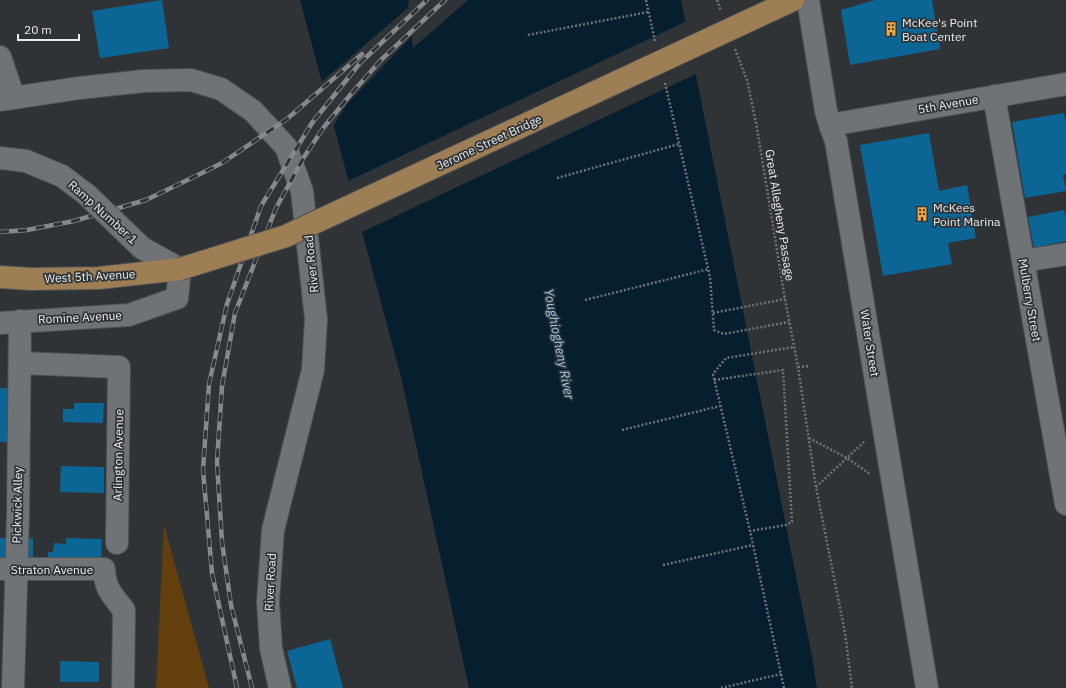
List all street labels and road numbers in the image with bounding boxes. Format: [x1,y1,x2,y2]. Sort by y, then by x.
street label: 5th Avenue [917,91,980,117]
street label: Jerome Street Bridge [434,111,544,173]
street label: Great Allegheny Passage [762,148,798,282]
street label: Ramp Number 1 [65,177,141,247]
street label: River Road [301,234,321,294]
street label: Mulberry Street [1015,257,1045,343]
street label: West 5th Avenue [44,266,136,286]
street label: Romine Avenue [38,307,123,327]
street label: Water Street [857,308,883,378]
street label: Arlington Avenue [110,408,126,501]
street label: Pickwick Alley [9,467,25,543]
street label: River Road [261,553,279,611]
street label: Straton Avenue [11,562,94,577]

